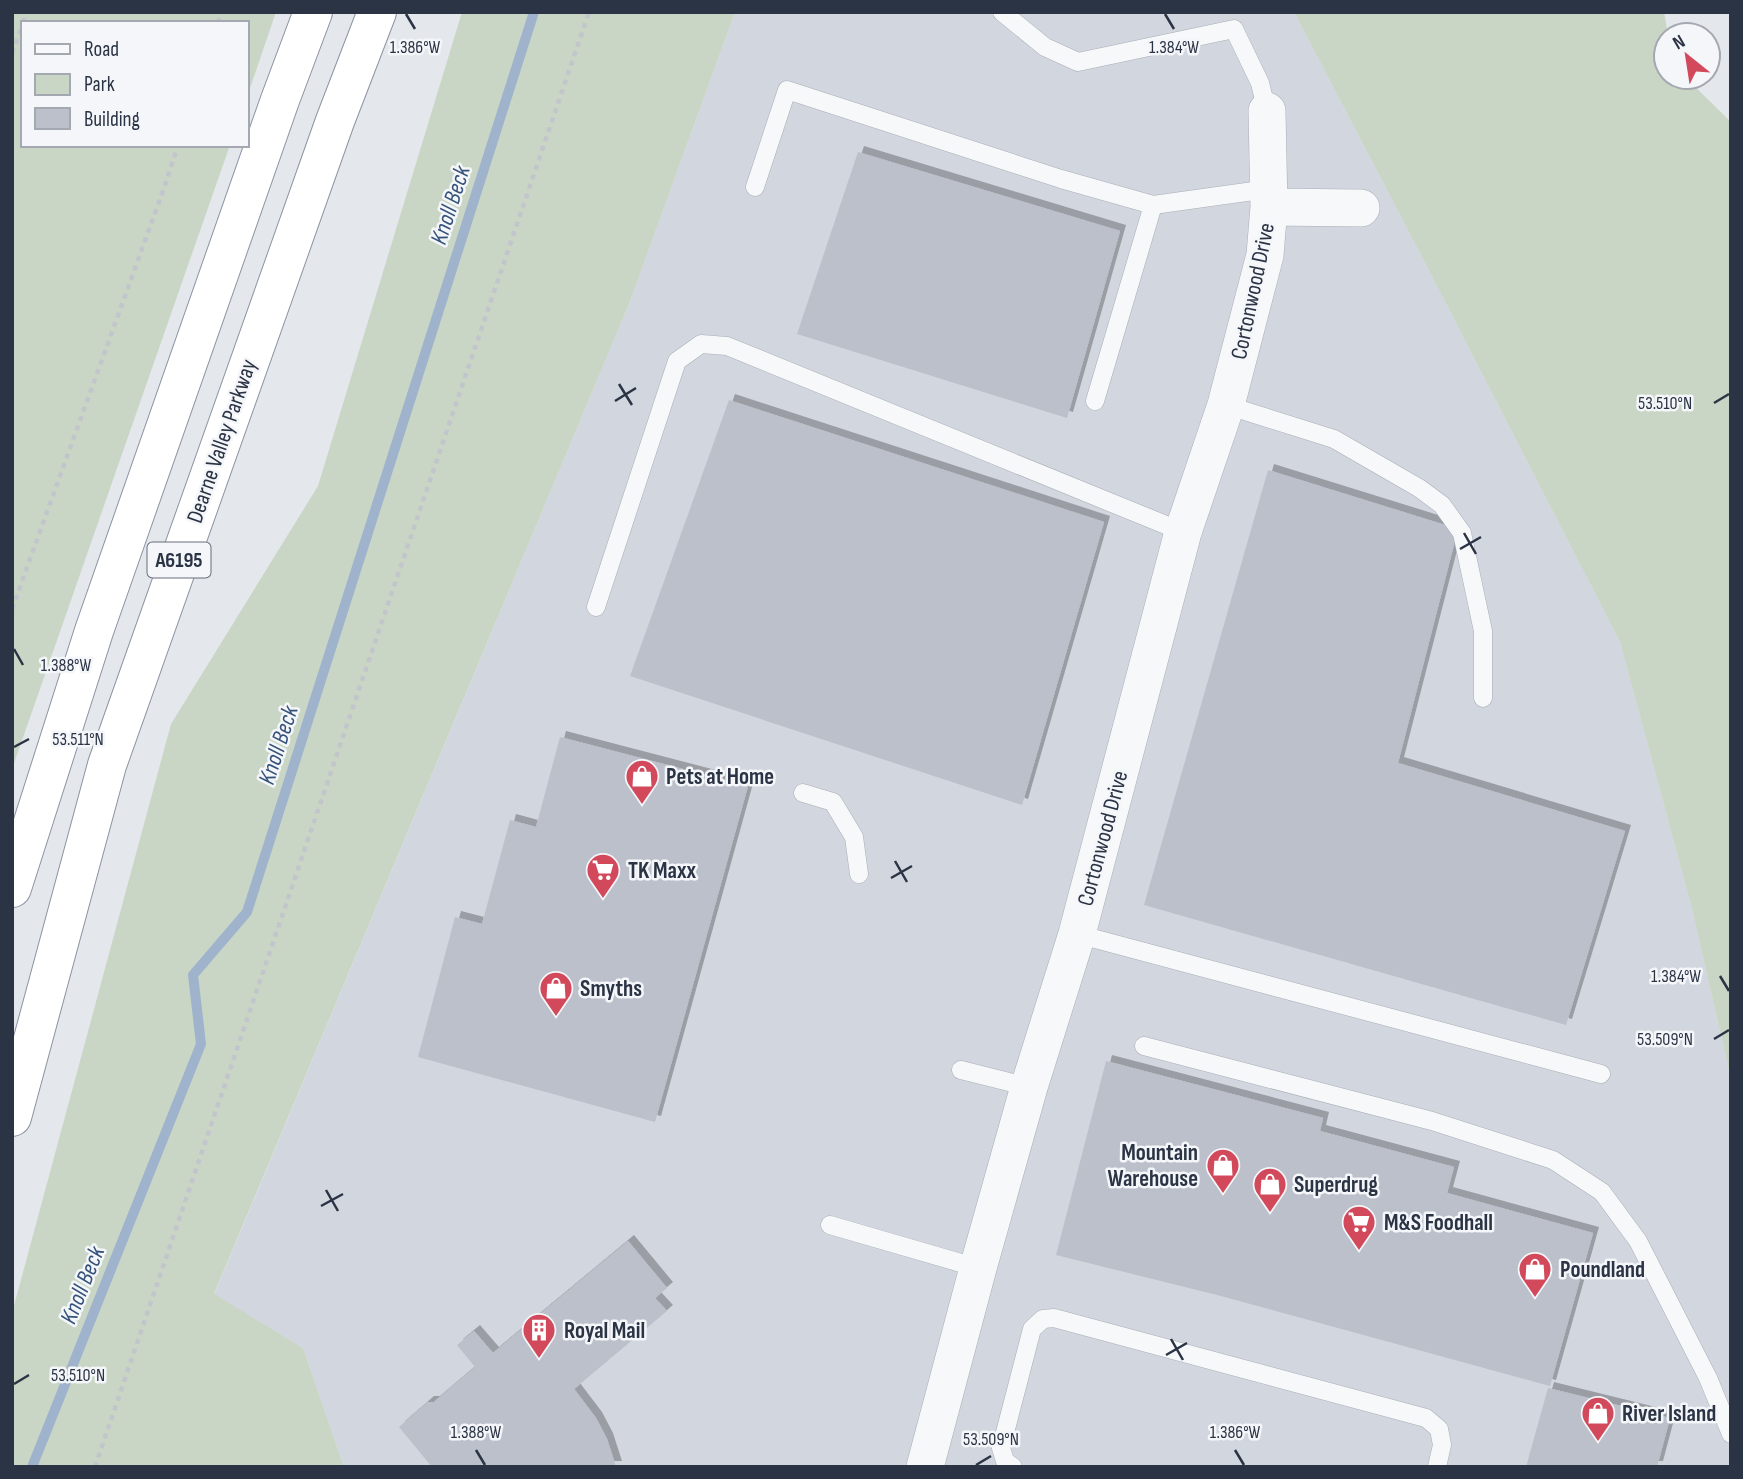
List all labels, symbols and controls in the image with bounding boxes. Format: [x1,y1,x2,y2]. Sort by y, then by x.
legend [21,21,248,147]
north arrow [1652,21,1722,91]
text: N [1669,30,1689,55]
text: Road [84,37,119,62]
text: 1.386°W [390,37,441,58]
text: 1.384°W [1149,37,1199,58]
text: Park [84,72,115,97]
text: Building [84,107,140,132]
water label: Knoll Beck [424,161,477,248]
street label: Cortonwood Drive [1225,220,1281,362]
street label: Dearne Valley Parkway [181,356,263,527]
text: 53.510°N [1638,393,1692,414]
road number: A6195 [148,542,210,578]
text: 1.388°W [41,655,91,676]
water label: Knoll Beck [252,701,305,788]
text: 53.511°N [52,729,104,750]
shop icon: Pets at Home [623,757,661,806]
place label: Pets at Home [666,763,774,791]
street label: Cortonwood Drive [1071,768,1134,909]
supermarket icon: TK Maxx [584,851,622,900]
place label: TK Maxx [628,857,697,885]
text: 1.384°W [1651,966,1701,987]
shop icon: Smyths [537,969,575,1018]
place label: Smyths [580,975,642,1003]
text: 53.509°N [1637,1029,1693,1050]
place label: Mountain Warehouse [1108,1139,1198,1193]
shop icon: Mountain Warehouse [1204,1146,1242,1195]
shop icon: Superdrug [1251,1165,1289,1214]
place label: Superdrug [1294,1171,1378,1199]
supermarket icon: M&S Foodhall [1340,1203,1378,1252]
place label: M&S Foodhall [1384,1209,1493,1237]
water label: Knoll Beck [54,1241,111,1328]
shop icon: Poundland [1516,1250,1554,1299]
place label: Poundland [1560,1256,1645,1284]
building icon: Royal Mail [520,1311,558,1360]
place label: Royal Mail [564,1317,645,1345]
text: 53.510°N [51,1365,105,1386]
shop icon: River Island [1579,1394,1617,1443]
place label: River Island [1622,1400,1716,1428]
text: 1.388°W [451,1422,501,1443]
text: 1.386°W [1210,1422,1261,1443]
text: 53.509°N [963,1429,1019,1450]

